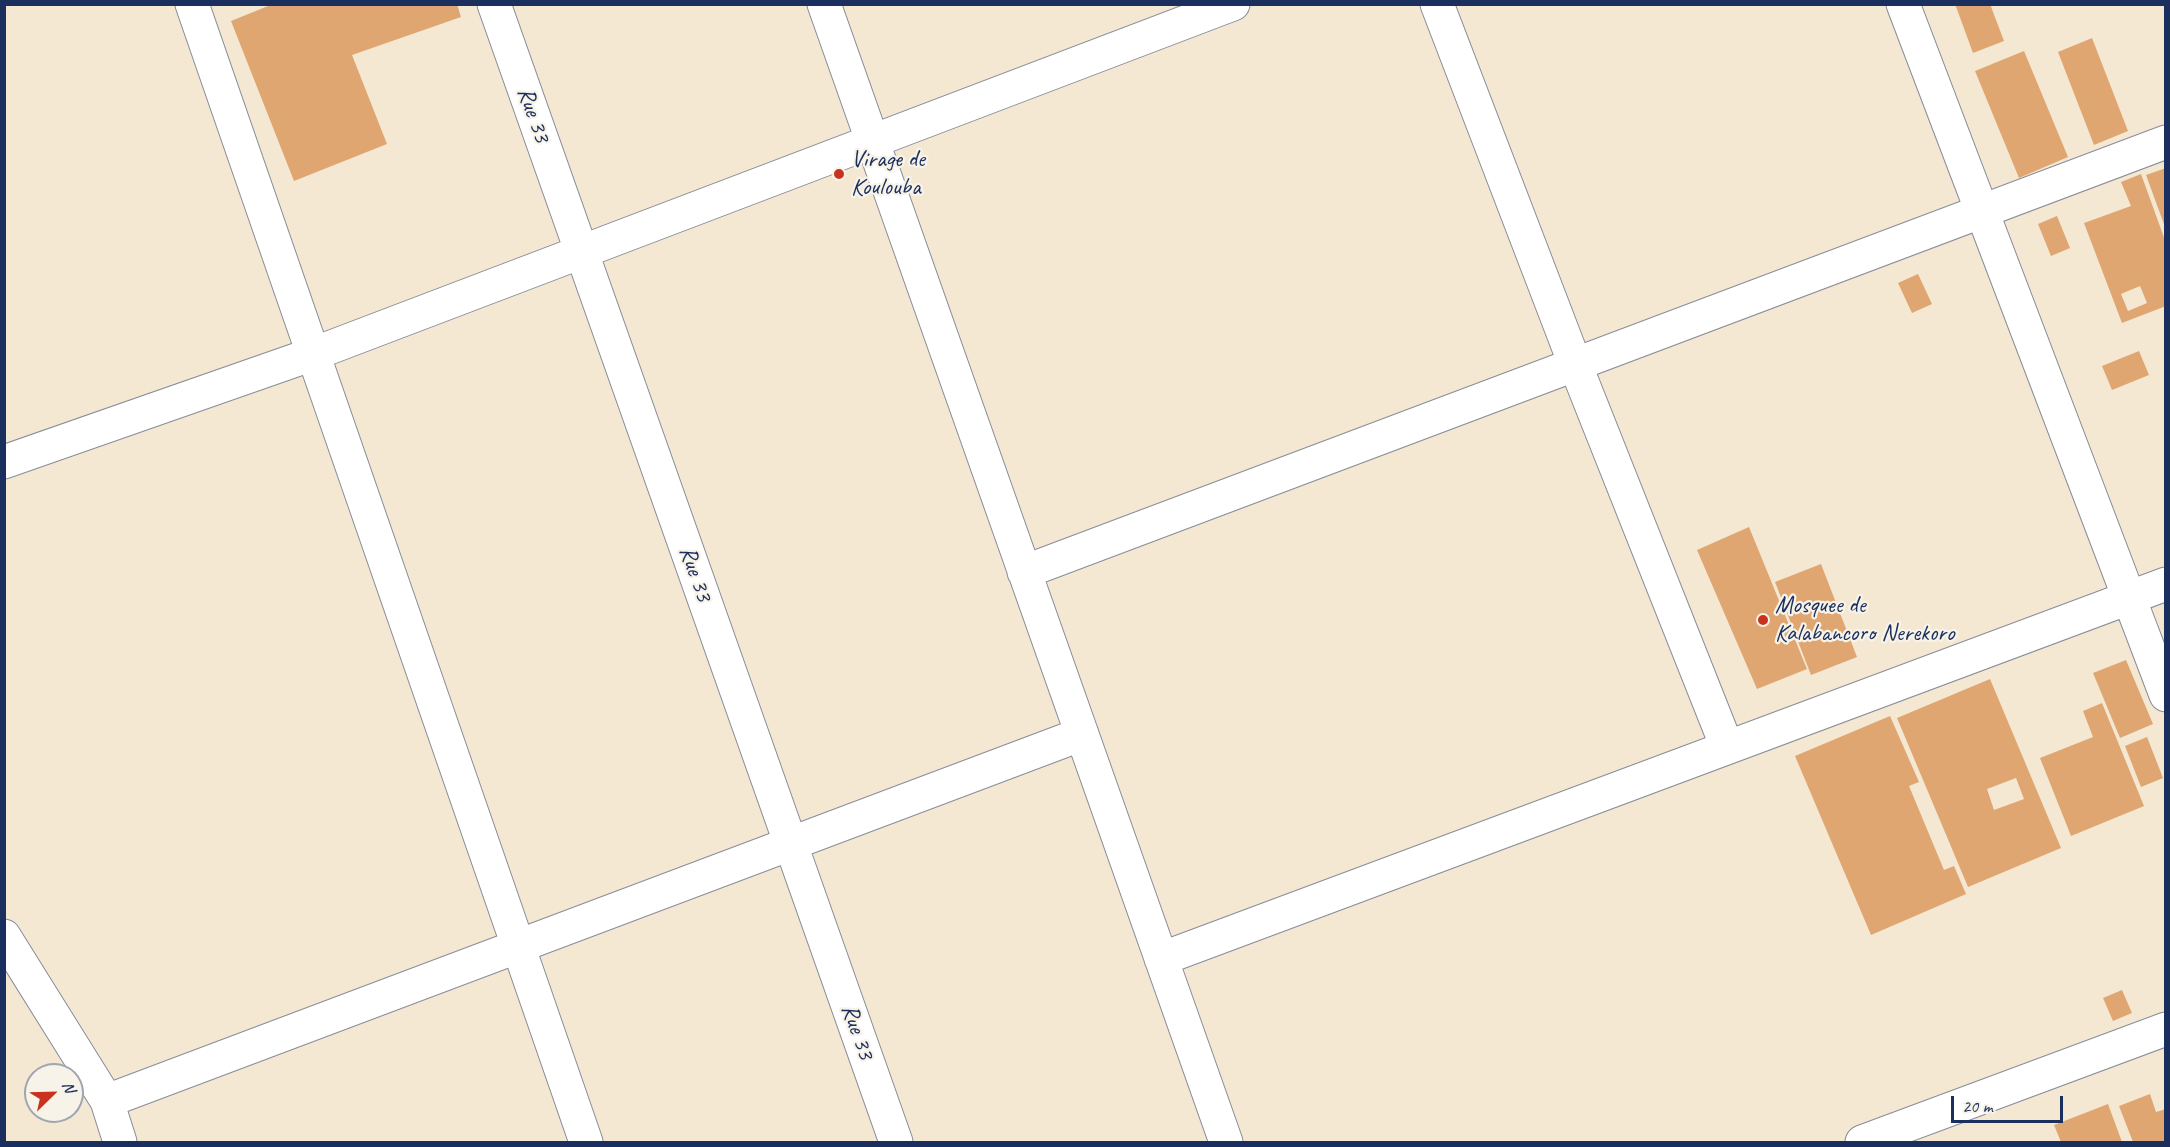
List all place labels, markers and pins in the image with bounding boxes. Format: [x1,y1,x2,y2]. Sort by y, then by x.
place label: Virage de Koulouba [851,146,925,202]
marker: Virage de Koulouba [832,167,846,181]
place label: Mosquee de Kalabancoro Nerekoro [1775,592,1954,648]
marker: Mosquee de Kalabancoro Nerekoro [1756,613,1770,627]

